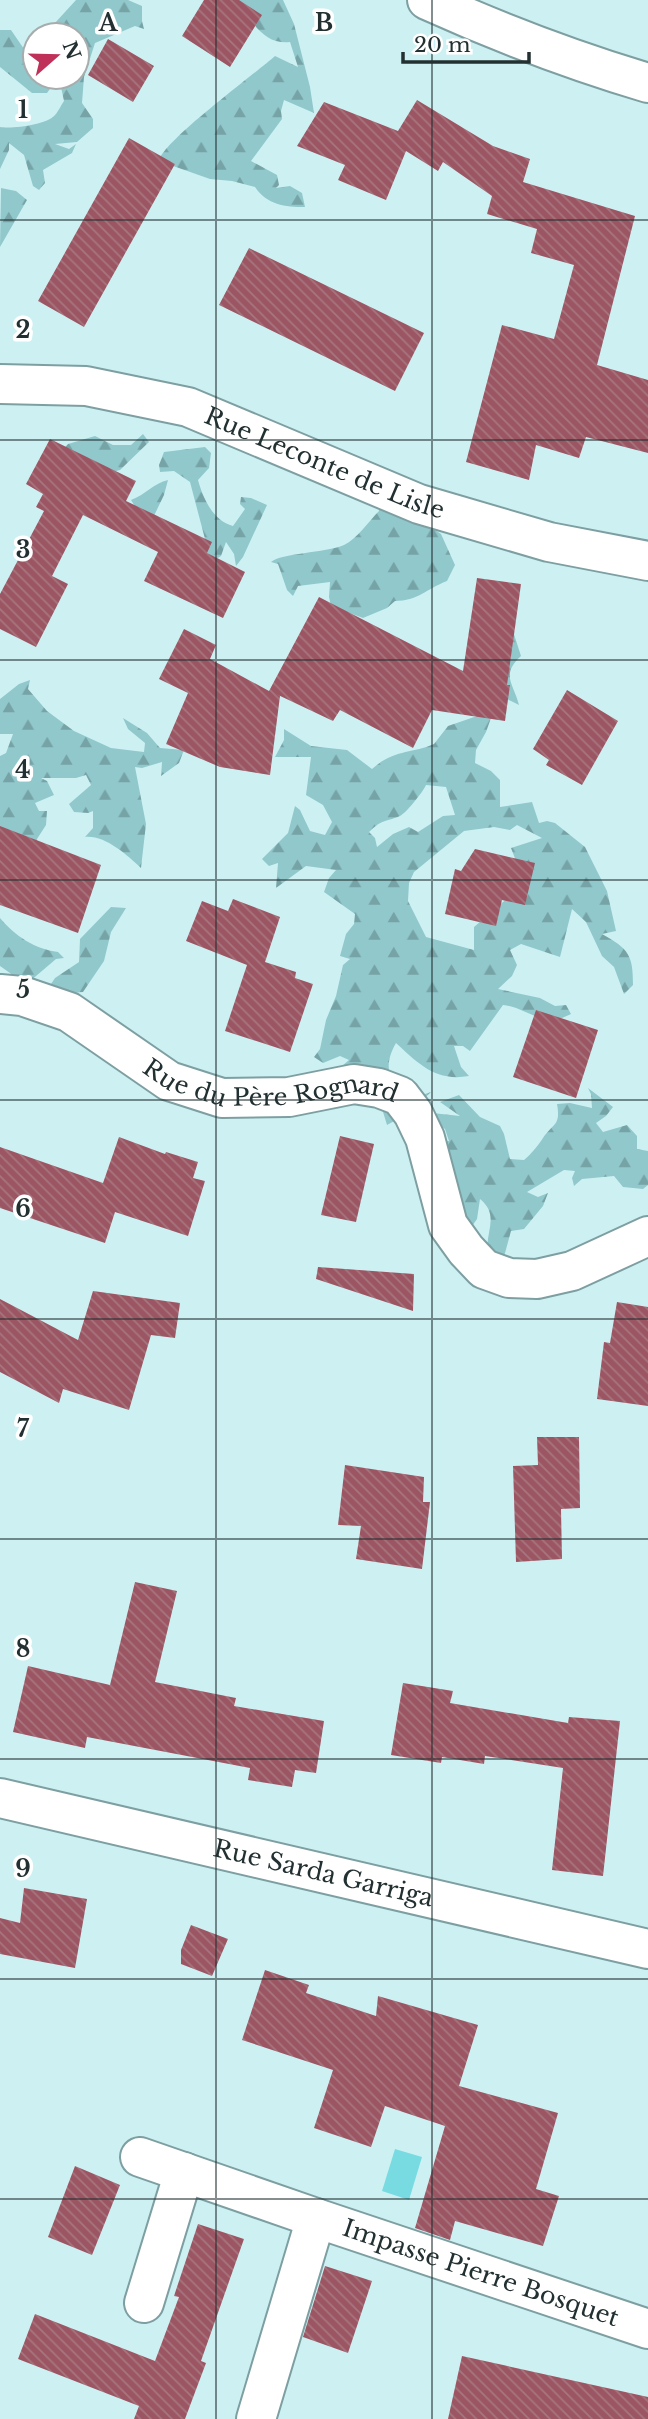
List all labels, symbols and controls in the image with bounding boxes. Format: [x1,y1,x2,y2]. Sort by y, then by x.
text: A [98,9,119,37]
text: B [315,9,333,37]
north arrow [21,21,91,91]
scale bar [403,21,529,65]
text: 20 m [414,32,471,58]
text: N [58,38,85,63]
text: 1 [18,96,28,124]
text: 2 [16,316,30,344]
street label: Rue Leconte de Lisle [201,401,448,525]
text: 3 [16,536,30,564]
text: 4 [15,756,31,784]
text: 5 [16,976,30,1004]
street label: Rue du Père Rognard [138,1053,403,1113]
text: 6 [15,1195,31,1223]
text: 7 [17,1415,30,1443]
text: 8 [16,1635,30,1663]
street label: Rue Sarda Garriga [211,1833,437,1913]
text: 9 [15,1855,31,1883]
street label: Impasse Pierre Bosquet [339,2213,623,2332]

